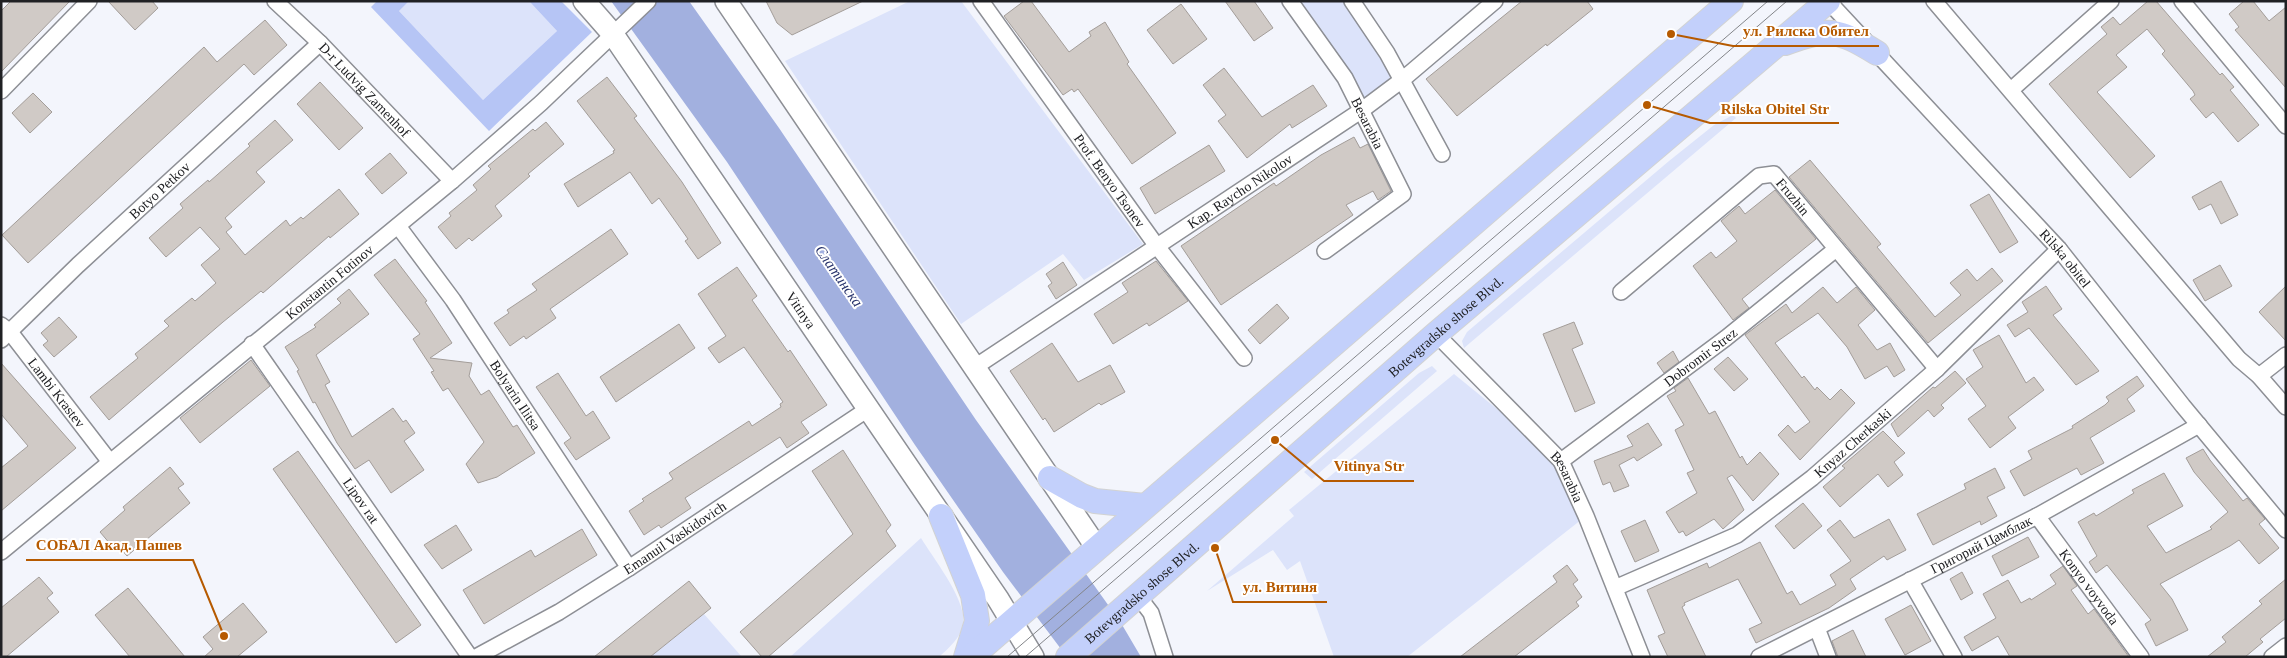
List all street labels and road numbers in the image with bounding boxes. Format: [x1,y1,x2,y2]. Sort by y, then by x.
street label: D-r Ludvig Zamenhof [316,40,413,140]
street label: Besarabia [1348,95,1386,152]
street label: Prof. Benyo Tsonev [1071,131,1148,230]
street label: Kap. Raycho Nikolov [1185,151,1295,232]
street label: Botyo Petkov [126,159,193,222]
street label: Fruzhin [1773,175,1812,219]
street label: Rilska obitel [2036,226,2093,291]
street label: Konstantin Fotinov [283,242,376,323]
street label: Botevgradsko shose Blvd. [1386,273,1506,380]
street label: Vitinya [783,289,819,332]
street label: Dobromir Strez [1661,325,1740,390]
street label: Lambi Krastev [25,355,88,431]
street label: Bolyarin Ilitsa [487,358,544,434]
street label: Knyaz Cherkaski [1811,405,1894,481]
street label: Besarabia [1548,448,1586,505]
street label: Lipov rat [340,476,382,527]
street label: Emanuil Vaskidovich [621,499,729,577]
street label: Григорий Цамблак [1928,513,2035,577]
street label: Botevgradsko shose Blvd. [1082,539,1202,647]
street label: Konyo voyvoda [2056,547,2122,628]

